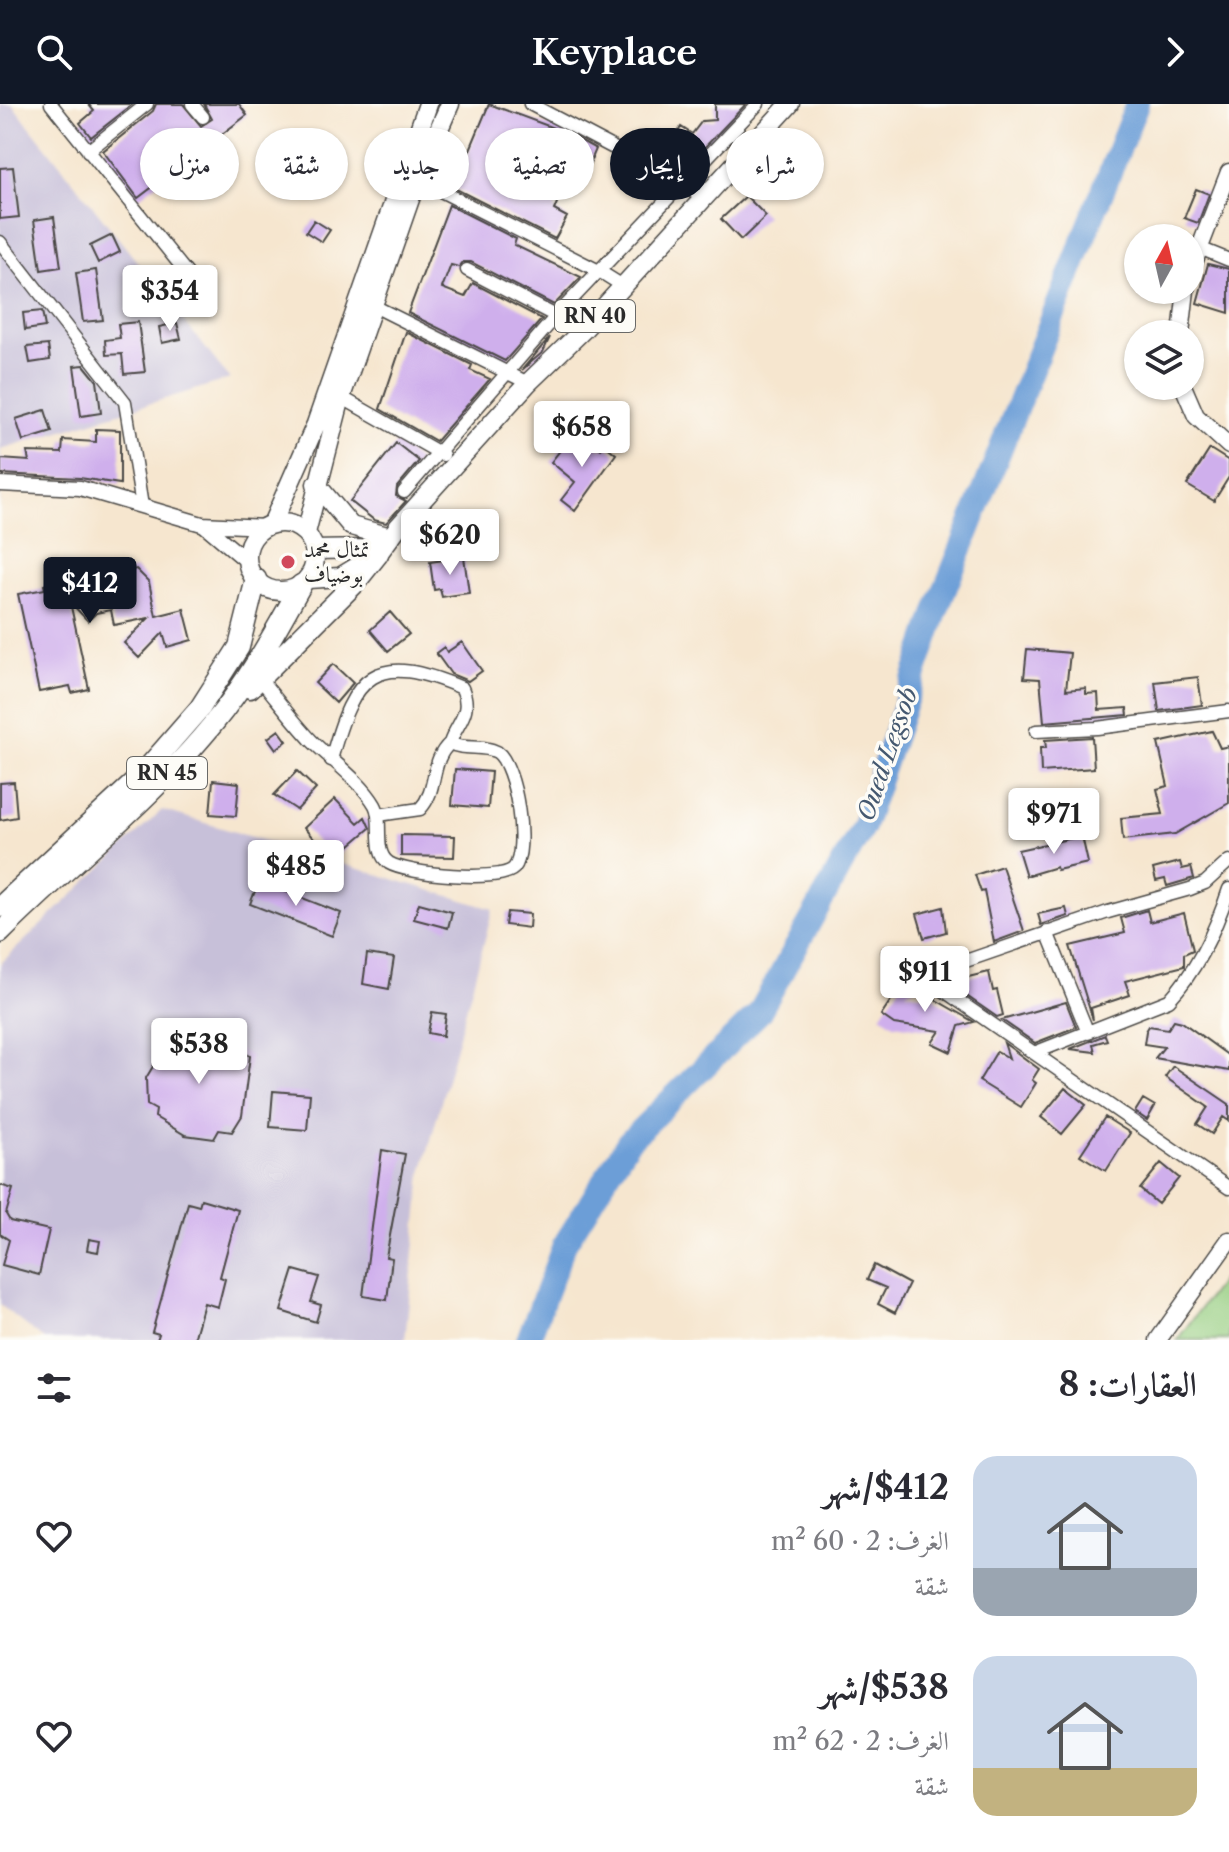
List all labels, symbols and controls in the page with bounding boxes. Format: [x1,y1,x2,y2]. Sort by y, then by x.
icon: search [32,30,76,74]
text: Keyplace [532,30,697,74]
icon: forward [1153,30,1197,74]
chip: منزل [140,128,239,200]
chip: شقة [255,128,348,200]
chip: جديد [364,128,469,200]
chip: تصفية [485,128,594,200]
chip: إيجار [610,128,710,200]
chip: شراء [726,128,824,200]
north arrow [1124,224,1204,304]
map controls [1124,224,1204,400]
pin: $354 [123,265,217,333]
text: $354 [141,275,199,307]
road number: RN 40 [555,300,635,332]
button: layers [1124,320,1204,400]
pin: $658 [535,401,629,469]
text: $658 [552,411,612,443]
pin: $620 [403,509,497,577]
text: $620 [419,519,481,551]
place label: تمثال محمد بوضياف [304,536,370,588]
marker: تمثال محمد بوضياف [279,553,297,571]
pin: $412 [43,557,137,625]
text: $412 [62,567,119,599]
water label: Oued Legsob [851,684,923,824]
road number: RN 45 [127,757,207,789]
pin: $971 [1007,788,1101,856]
text: $971 [1026,798,1082,830]
pin: $485 [249,840,343,908]
text: $485 [266,850,326,882]
pin: $911 [878,946,972,1014]
text: $911 [898,956,952,988]
pin: $538 [152,1018,246,1086]
text: $538 [169,1028,229,1060]
text: العقارات: 8 [1059,1363,1197,1405]
icon: filters [32,1366,76,1410]
text: $412/شهر [823,1466,949,1508]
icon: home [1037,1488,1133,1584]
icon: heart [32,1514,76,1558]
text: الغرف: 2 · 60 m² [771,1525,949,1557]
text: شقة [915,1570,949,1602]
text: $538/شهر [819,1666,949,1708]
icon: home [1037,1688,1133,1784]
icon: heart [32,1714,76,1758]
text: الغرف: 2 · 62 m² [773,1725,949,1757]
text: شقة [915,1770,949,1802]

